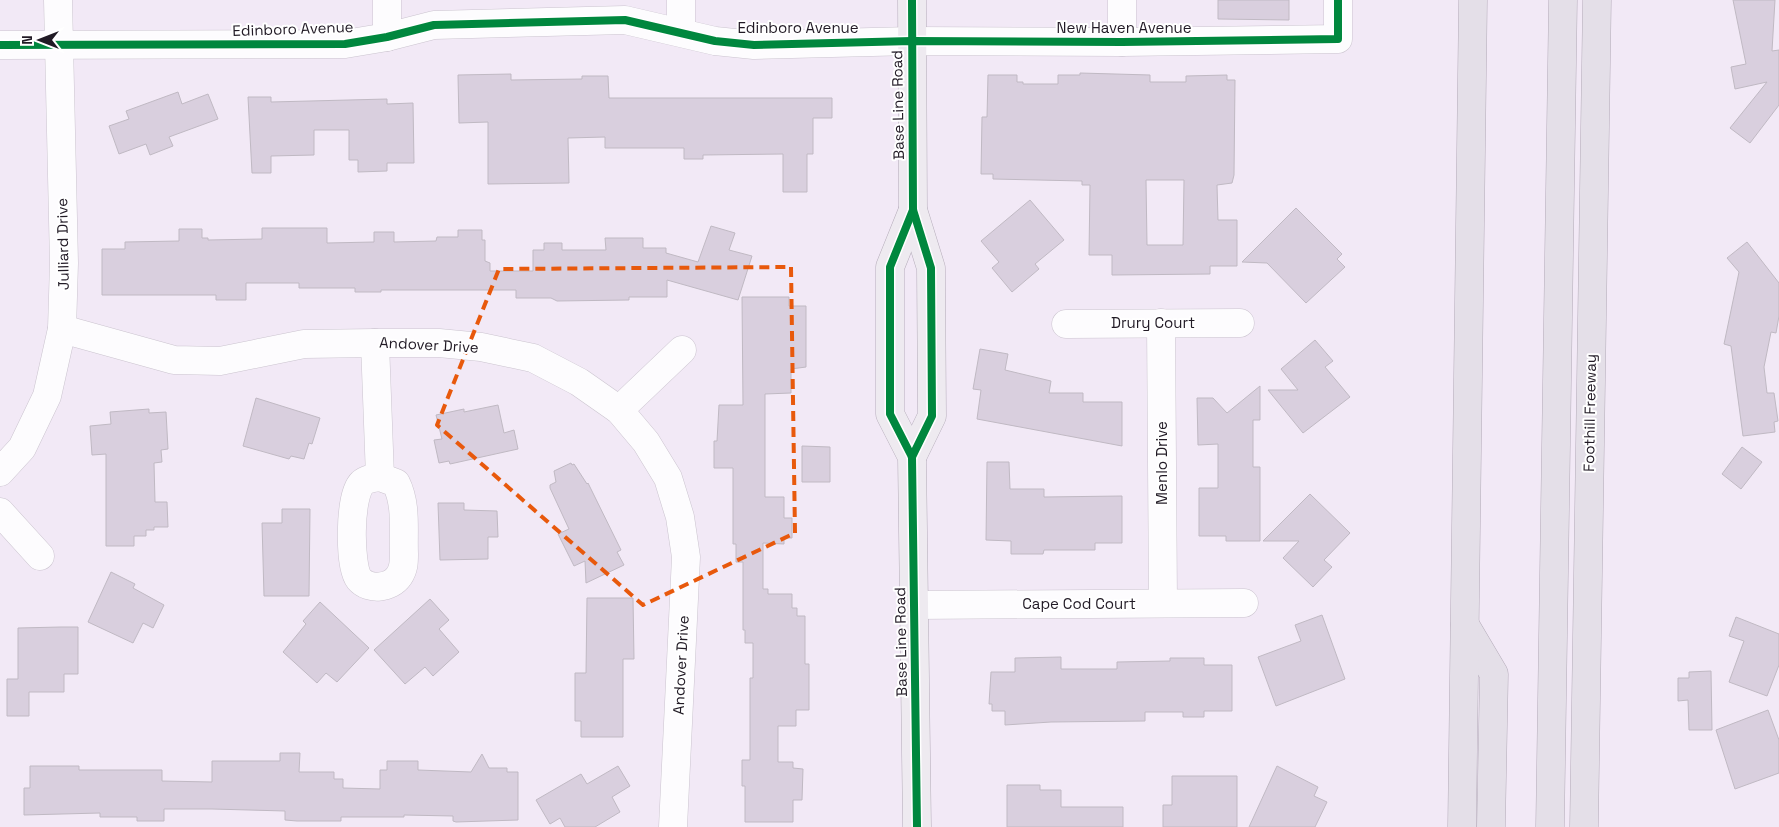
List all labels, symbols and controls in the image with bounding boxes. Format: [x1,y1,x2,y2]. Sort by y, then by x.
north arrow [15,15,65,65]
street label: Edinboro Avenue [232,17,354,40]
street label: Edinboro Avenue [737,18,859,37]
street label: New Haven Avenue [1056,18,1192,37]
text: N [18,35,36,45]
street label: Base Line Road [887,50,908,160]
street label: Julliard Drive [52,198,73,290]
street label: Drury Court [1111,313,1195,332]
street label: Andover Drive [379,332,479,357]
street label: Foothill Freeway [1579,354,1600,472]
street label: Menlo Drive [1152,421,1171,505]
street label: Base Line Road [890,587,911,697]
street label: Cape Cod Court [1022,594,1136,613]
street label: Andover Drive [668,615,693,715]

